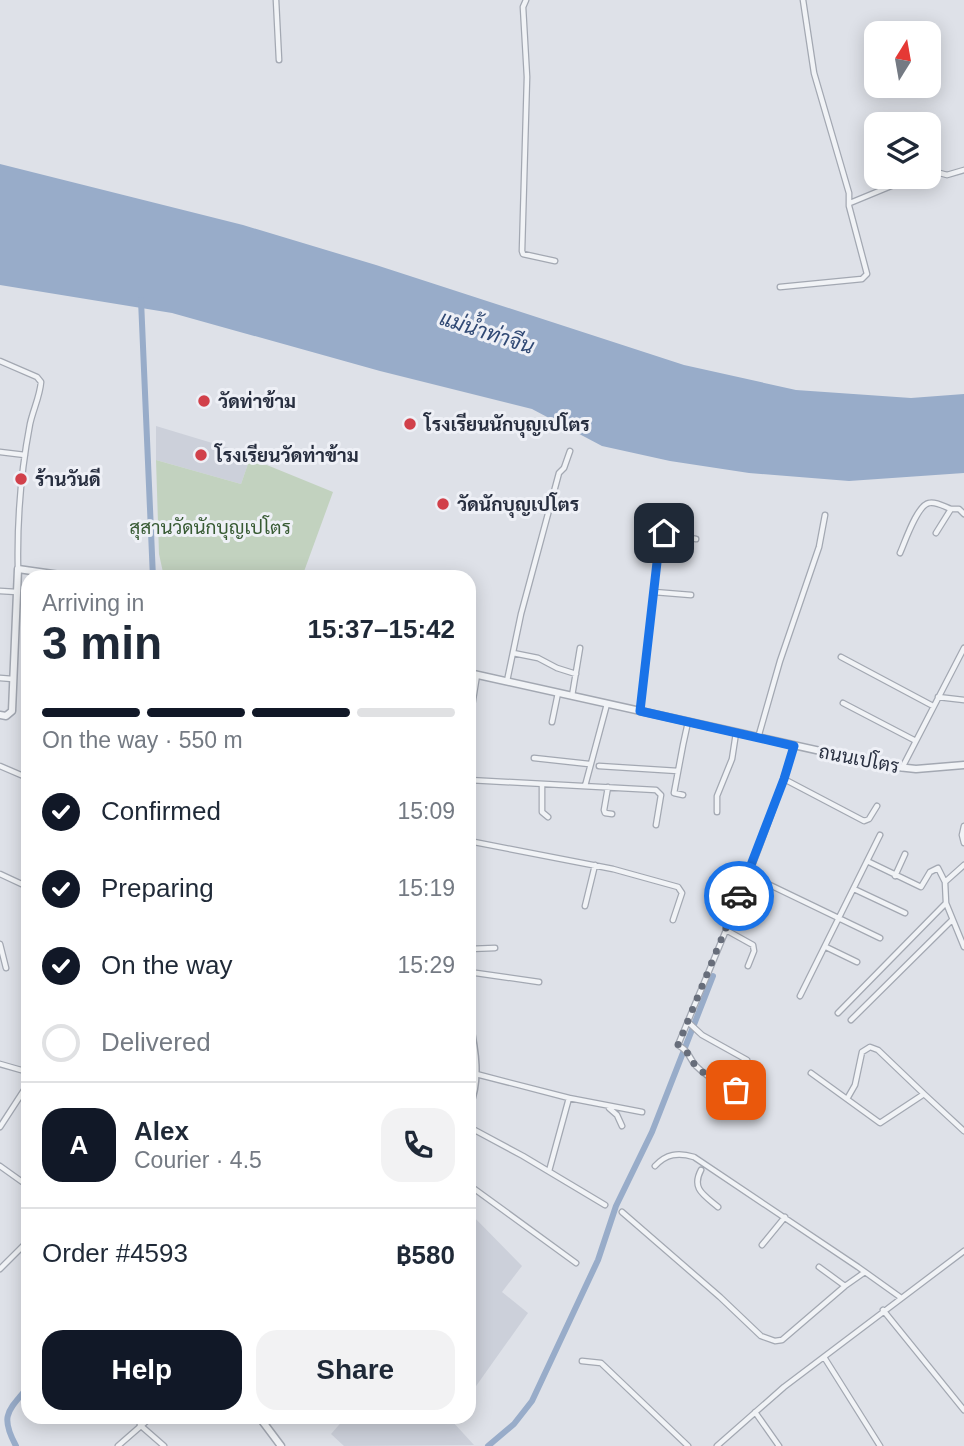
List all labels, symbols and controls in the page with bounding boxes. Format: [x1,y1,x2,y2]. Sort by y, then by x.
north arrow [864,21,942,98]
map controls [864,21,941,189]
button: layers [864,112,941,189]
water label: แม่น้ำท่าจีน [437,300,539,358]
place label: วัดท่าข้าม [218,390,296,412]
marker: วัดท่าข้าม [196,393,212,409]
place label: โรงเรียนนักบุญเปโตร [423,412,590,439]
marker: โรงเรียนนักบุญเปโตร [402,416,418,432]
place label: โรงเรียนวัดท่าข้าม [214,443,359,466]
marker: โรงเรียนวัดท่าข้าม [193,447,209,463]
place label: ร้านวันดี [35,467,101,490]
marker: ร้านวันดี [13,471,29,487]
place label: วัดนักบุญเปโตร [457,492,579,519]
marker: วัดนักบุญเปโตร [435,496,451,512]
pin [634,503,694,563]
icon: home [645,514,683,552]
park label: สุสานวัดนักบุญเปโตร [129,515,291,540]
text: Arriving in [42,590,144,616]
text: 15:37–15:42 [308,614,455,644]
text: 3 min [42,617,162,669]
text: On the way · 550 m [42,727,243,753]
street label: ถนนเปโตร [817,739,901,777]
icon: check [42,793,80,831]
text: Confirmed [101,796,221,826]
text: 15:09 [397,798,455,824]
courier [704,861,774,931]
icon: check [42,870,80,908]
text: Preparing [101,873,214,903]
text: 15:19 [397,875,455,901]
icon: car [720,877,758,915]
icon: check [42,947,80,985]
text: On the way [101,950,233,980]
text: 15:29 [397,952,455,978]
text: Delivered [101,1027,211,1057]
pin [706,1060,766,1120]
icon: bag [717,1071,755,1109]
button: phone [381,1108,455,1182]
text: Alex [134,1116,189,1146]
text: A [70,1130,88,1160]
text: Courier · 4.5 [134,1147,262,1173]
text: Order #4593 [42,1238,188,1268]
text: ฿580 [396,1240,455,1270]
button: Help [42,1330,242,1410]
button: Share [256,1330,455,1410]

